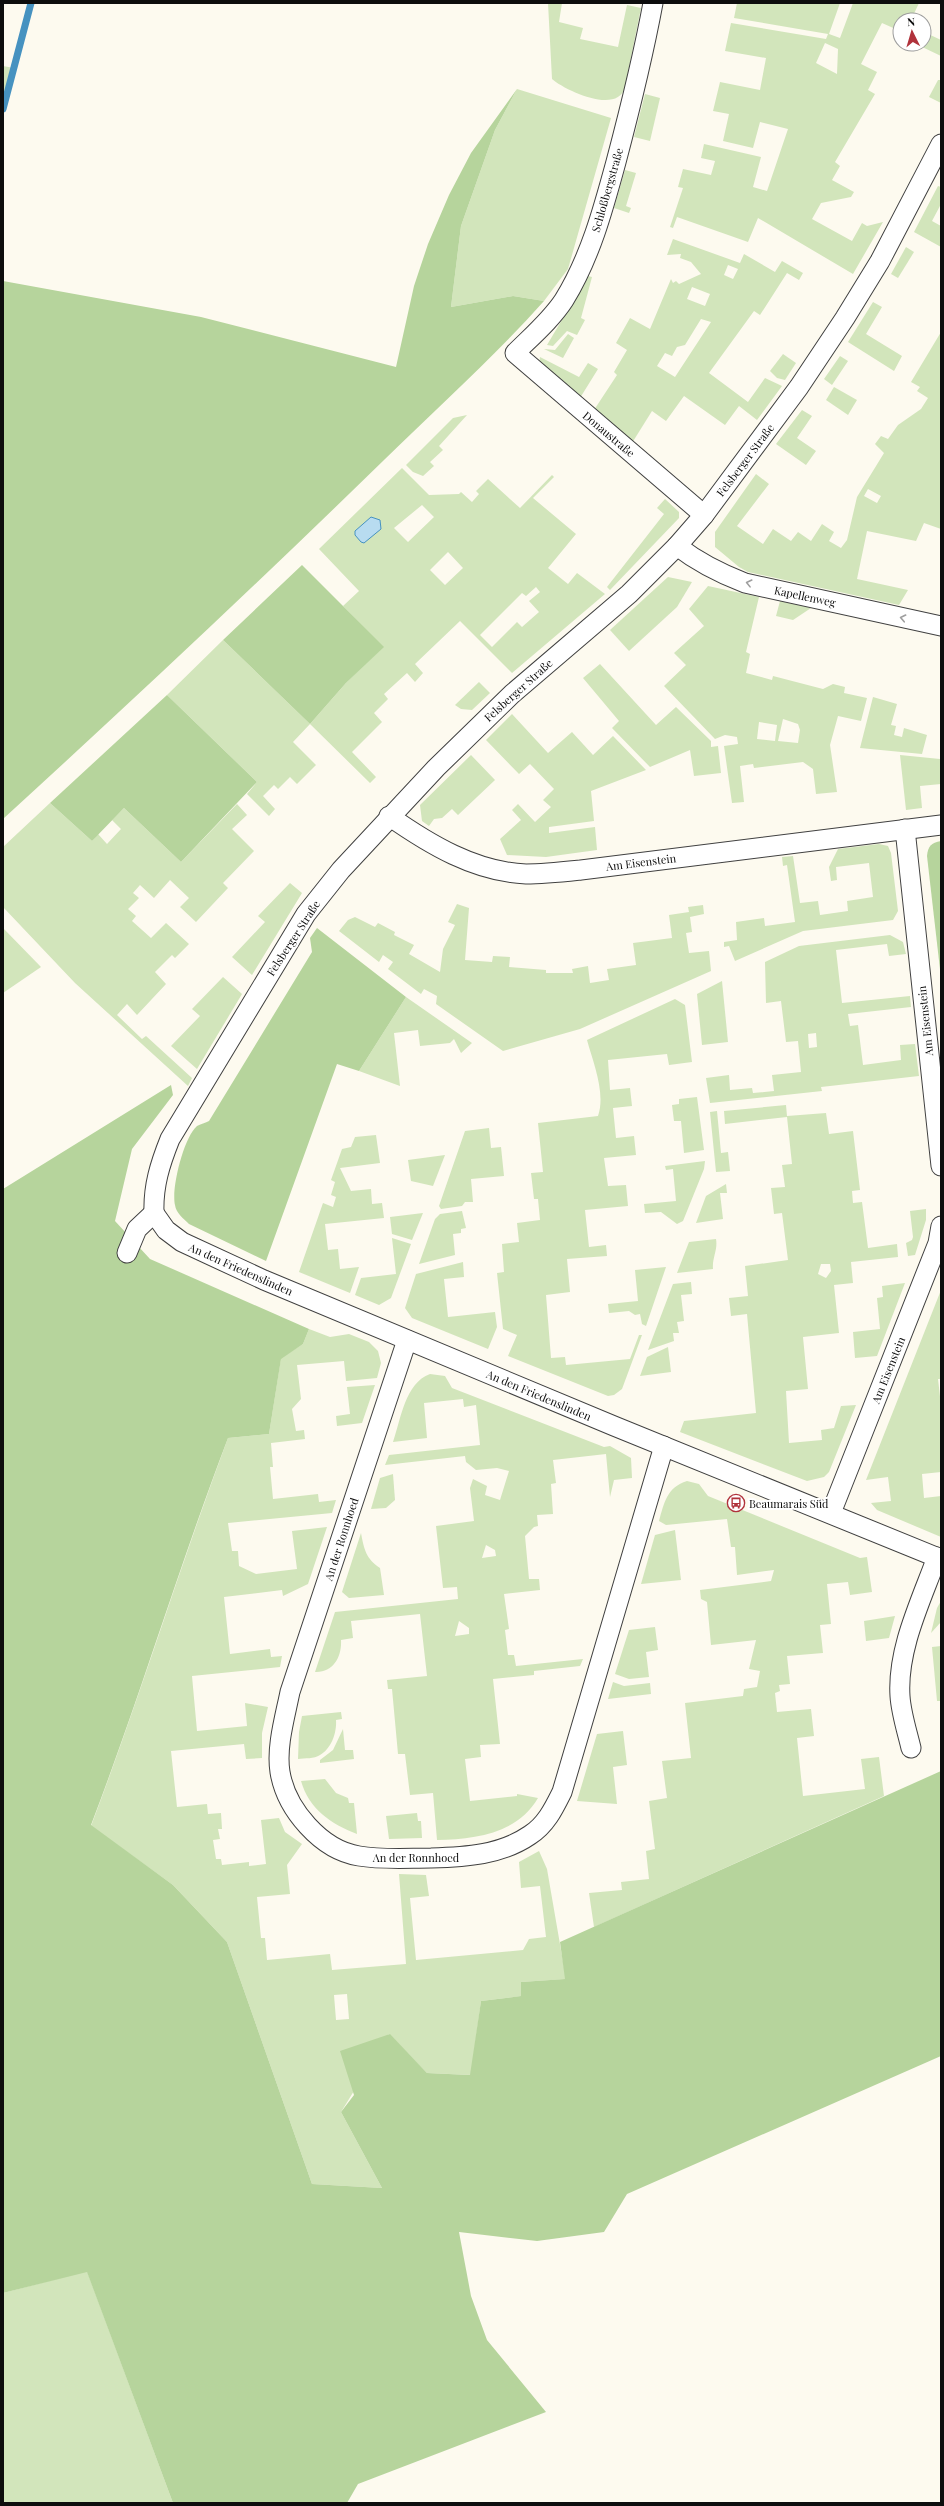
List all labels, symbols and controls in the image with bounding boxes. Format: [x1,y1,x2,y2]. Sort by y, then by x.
north arrow [892,12,932,52]
text: N [906,14,916,29]
street label: Schloßbergstraße [588,146,626,234]
street label: Donaustraße [580,408,639,460]
street label: Felsberger Straße [713,420,777,499]
one-way arrow [745,580,752,588]
street label: Kapellenweg [773,582,837,610]
one-way arrow [900,614,906,622]
street label: Felsberger Straße [481,655,556,725]
street label: Am Eisenstein [604,850,677,874]
street label: Felsberger Straße [263,897,323,979]
street label: Am Eisenstein [914,985,936,1058]
street label: An den Friedenslinden [186,1239,296,1299]
street label: Am Eisenstein [867,1334,908,1406]
street label: An den Friedenslinden [483,1366,594,1424]
bus stop icon: Beaumarais Süd [726,1493,746,1513]
street label: An der Ronnhoed [320,1495,362,1583]
place label: Beaumarais Süd [749,1496,829,1511]
street label: An der Ronnhoed [372,1850,460,1865]

